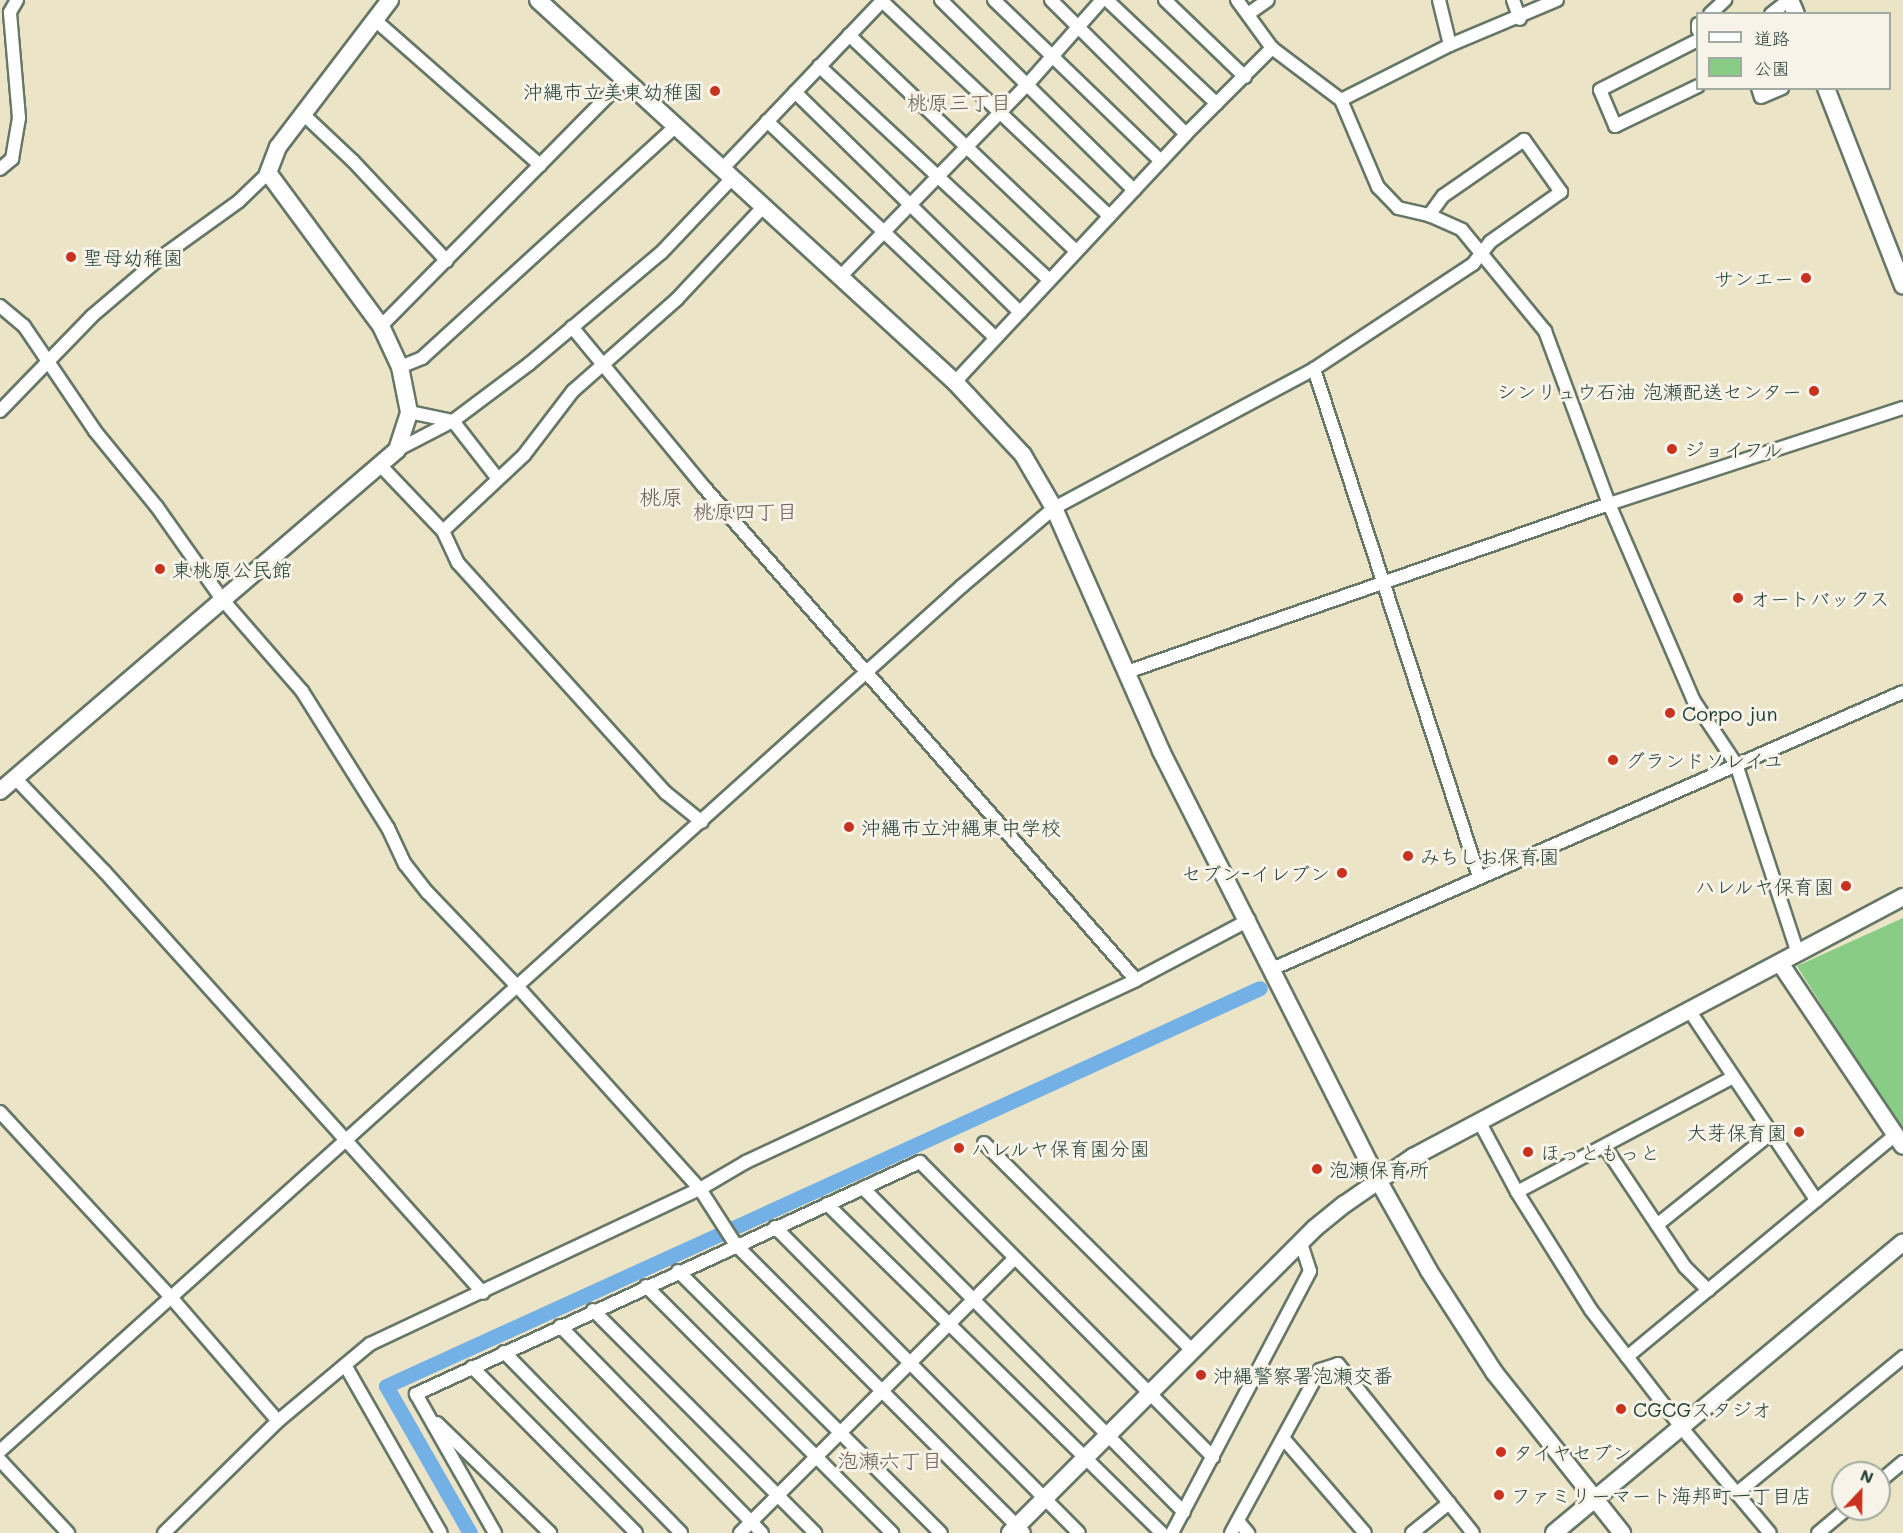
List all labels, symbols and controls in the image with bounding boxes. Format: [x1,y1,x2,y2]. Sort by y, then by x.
legend [1696,12,1891,90]
text: 道路 [1754,26,1790,50]
text: 公園 [1754,56,1790,80]
place label: 沖縄市立美東幼稚園 [523,79,703,103]
marker: 沖縄市立美東幼稚園 [708,84,722,98]
district label: 桃原三丁目 [907,89,1011,115]
place label: 聖母幼稚園 [83,245,183,269]
marker: 聖母幼稚園 [64,250,78,264]
place label: サンエー [1714,266,1794,290]
marker: サンエー [1799,271,1813,285]
place label: シンリュウ石油 泡瀬配送センター [1496,379,1802,403]
marker: シンリュウ石油 泡瀬配送センター [1807,384,1821,398]
place label: ジョイフル [1684,437,1784,461]
marker: ジョイフル [1665,442,1679,456]
district label: 桃原 [639,484,683,510]
district label: 桃原四丁目 [693,498,797,524]
place label: 東桃原公民館 [172,557,292,581]
marker: 東桃原公民館 [153,562,167,576]
place label: オートバックス [1750,586,1890,610]
marker: オートバックス [1731,591,1745,605]
place label: Corpo jun [1682,701,1778,725]
marker: Corpo jun [1663,706,1677,720]
place label: グランドソレイユ [1625,748,1785,772]
marker: グランドソレイユ [1606,753,1620,767]
place label: 沖縄市立沖縄東中学校 [861,815,1061,839]
marker: 沖縄市立沖縄東中学校 [842,820,856,834]
place label: みちしお保育園 [1420,844,1560,868]
marker: みちしお保育園 [1401,849,1415,863]
place label: セブン-イレブン [1182,861,1330,885]
marker: セブン-イレブン [1335,866,1349,880]
place label: ハレルヤ保育園 [1694,874,1834,898]
marker: ハレルヤ保育園 [1839,879,1853,893]
place label: 大芽保育園 [1687,1120,1787,1144]
marker: 大芽保育園 [1792,1125,1806,1139]
place label: ハレルヤ保育園分園 [971,1136,1151,1160]
place label: ほっともっと [1540,1140,1660,1164]
marker: ハレルヤ保育園分園 [952,1141,966,1155]
marker: ほっともっと [1521,1145,1535,1159]
place label: 泡瀬保育所 [1329,1157,1429,1181]
marker: 泡瀬保育所 [1310,1162,1324,1176]
place label: 沖縄警察署泡瀬交番 [1213,1363,1393,1387]
marker: 沖縄警察署泡瀬交番 [1194,1368,1208,1382]
place label: CGCGスタジオ [1633,1397,1771,1421]
marker: CGCGスタジオ [1614,1402,1628,1416]
place label: タイヤセブン [1513,1440,1633,1464]
marker: タイヤセブン [1494,1445,1508,1459]
district label: 泡瀬六丁目 [838,1447,942,1473]
north arrow [1831,1461,1891,1521]
text: N [1858,1464,1877,1488]
place label: ファミリーマート海邦町一丁目店 [1511,1483,1811,1507]
marker: ファミリーマート海邦町一丁目店 [1492,1488,1506,1502]

